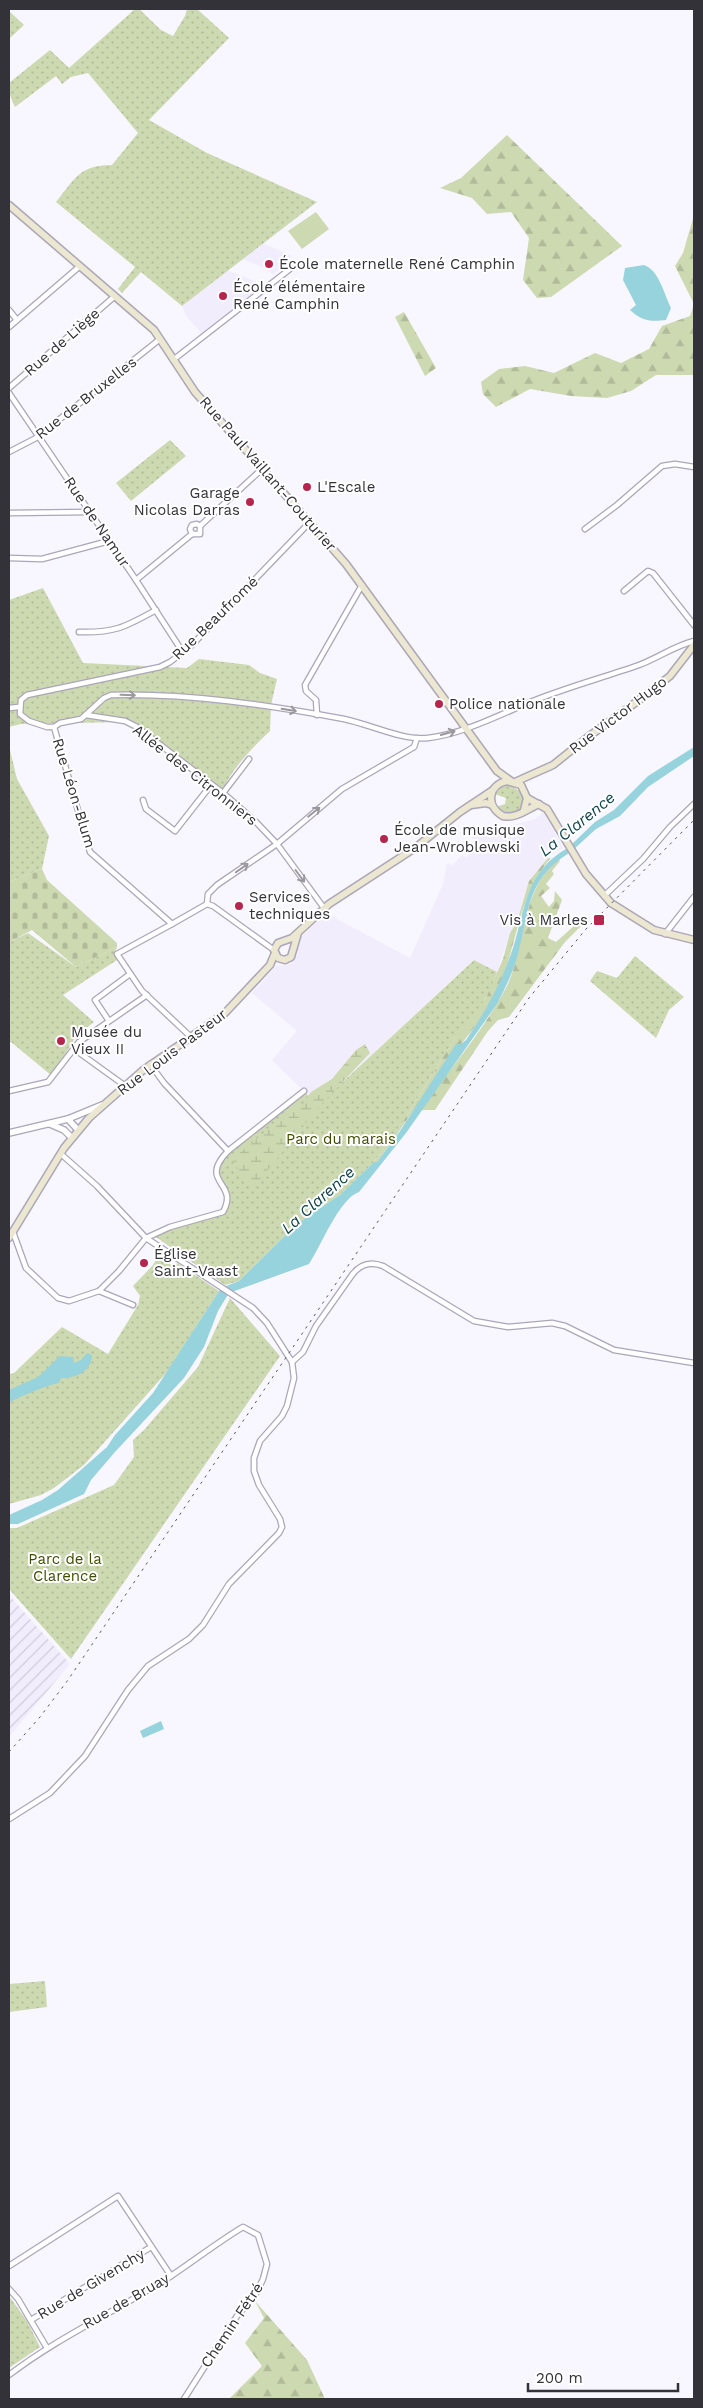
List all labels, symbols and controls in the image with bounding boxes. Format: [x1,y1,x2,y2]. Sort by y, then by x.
place label: École maternelle René Camphin [279,255,515,273]
marker: École maternelle René Camphin [263,258,275,270]
place label: École élémentaire René Camphin [233,278,365,313]
marker: École élémentaire René Camphin [217,290,229,302]
street label: Rue de Liège [21,304,103,380]
street label: Rue de Bruxelles [32,353,140,443]
street label: Rue Paul Vaillant-Couturier [196,393,340,555]
street label: Rue de Namur [60,473,134,571]
place label: L'Escale [317,478,375,496]
marker: L'Escale [301,481,313,493]
place label: Garage Nicolas Darras [134,484,240,519]
marker: Garage Nicolas Darras [244,496,256,508]
street label: Rue Beaufromé [168,572,262,664]
street label: Rue Victor Hugo [566,672,670,758]
one-way arrow [119,690,135,700]
place label: Police nationale [449,695,566,713]
marker: Police nationale [433,698,445,710]
one-way arrow [281,705,297,715]
street label: Allée des Citronniers [129,721,261,829]
one-way arrow [440,728,456,738]
street label: Rue Léon-Blum [49,736,99,850]
water label: La Clarence [535,788,619,860]
one-way arrow [308,807,321,818]
place label: École de musique Jean-Wroblewski [394,821,525,856]
marker: École de musique Jean-Wroblewski [378,833,390,845]
one-way arrow [235,863,249,873]
one-way arrow [295,869,306,882]
place label: Services techniques [249,888,330,923]
marker: Services techniques [233,900,245,912]
place label: Vis à Marles [500,911,588,929]
marker: Vis à Marles [592,913,606,927]
street label: Rue Louis Pasteur [114,1005,230,1099]
place label: Musée du Vieux II [71,1023,142,1058]
marker: Musée du Vieux II [55,1035,67,1047]
park label: Parc du marais [286,1130,396,1148]
water label: La Clarence [277,1162,359,1238]
place label: Église Saint-Vaast [154,1245,239,1280]
marker: Église Saint-Vaast [138,1257,150,1269]
park label: Parc de la Clarence [28,1550,102,1585]
street label: Rue de Givenchy [34,2245,148,2323]
street label: Rue de Bruay [80,2269,173,2333]
street label: Chemin Fétré [197,2279,267,2371]
scale bar [528,2360,678,2392]
text: 200 m [536,2369,583,2387]

